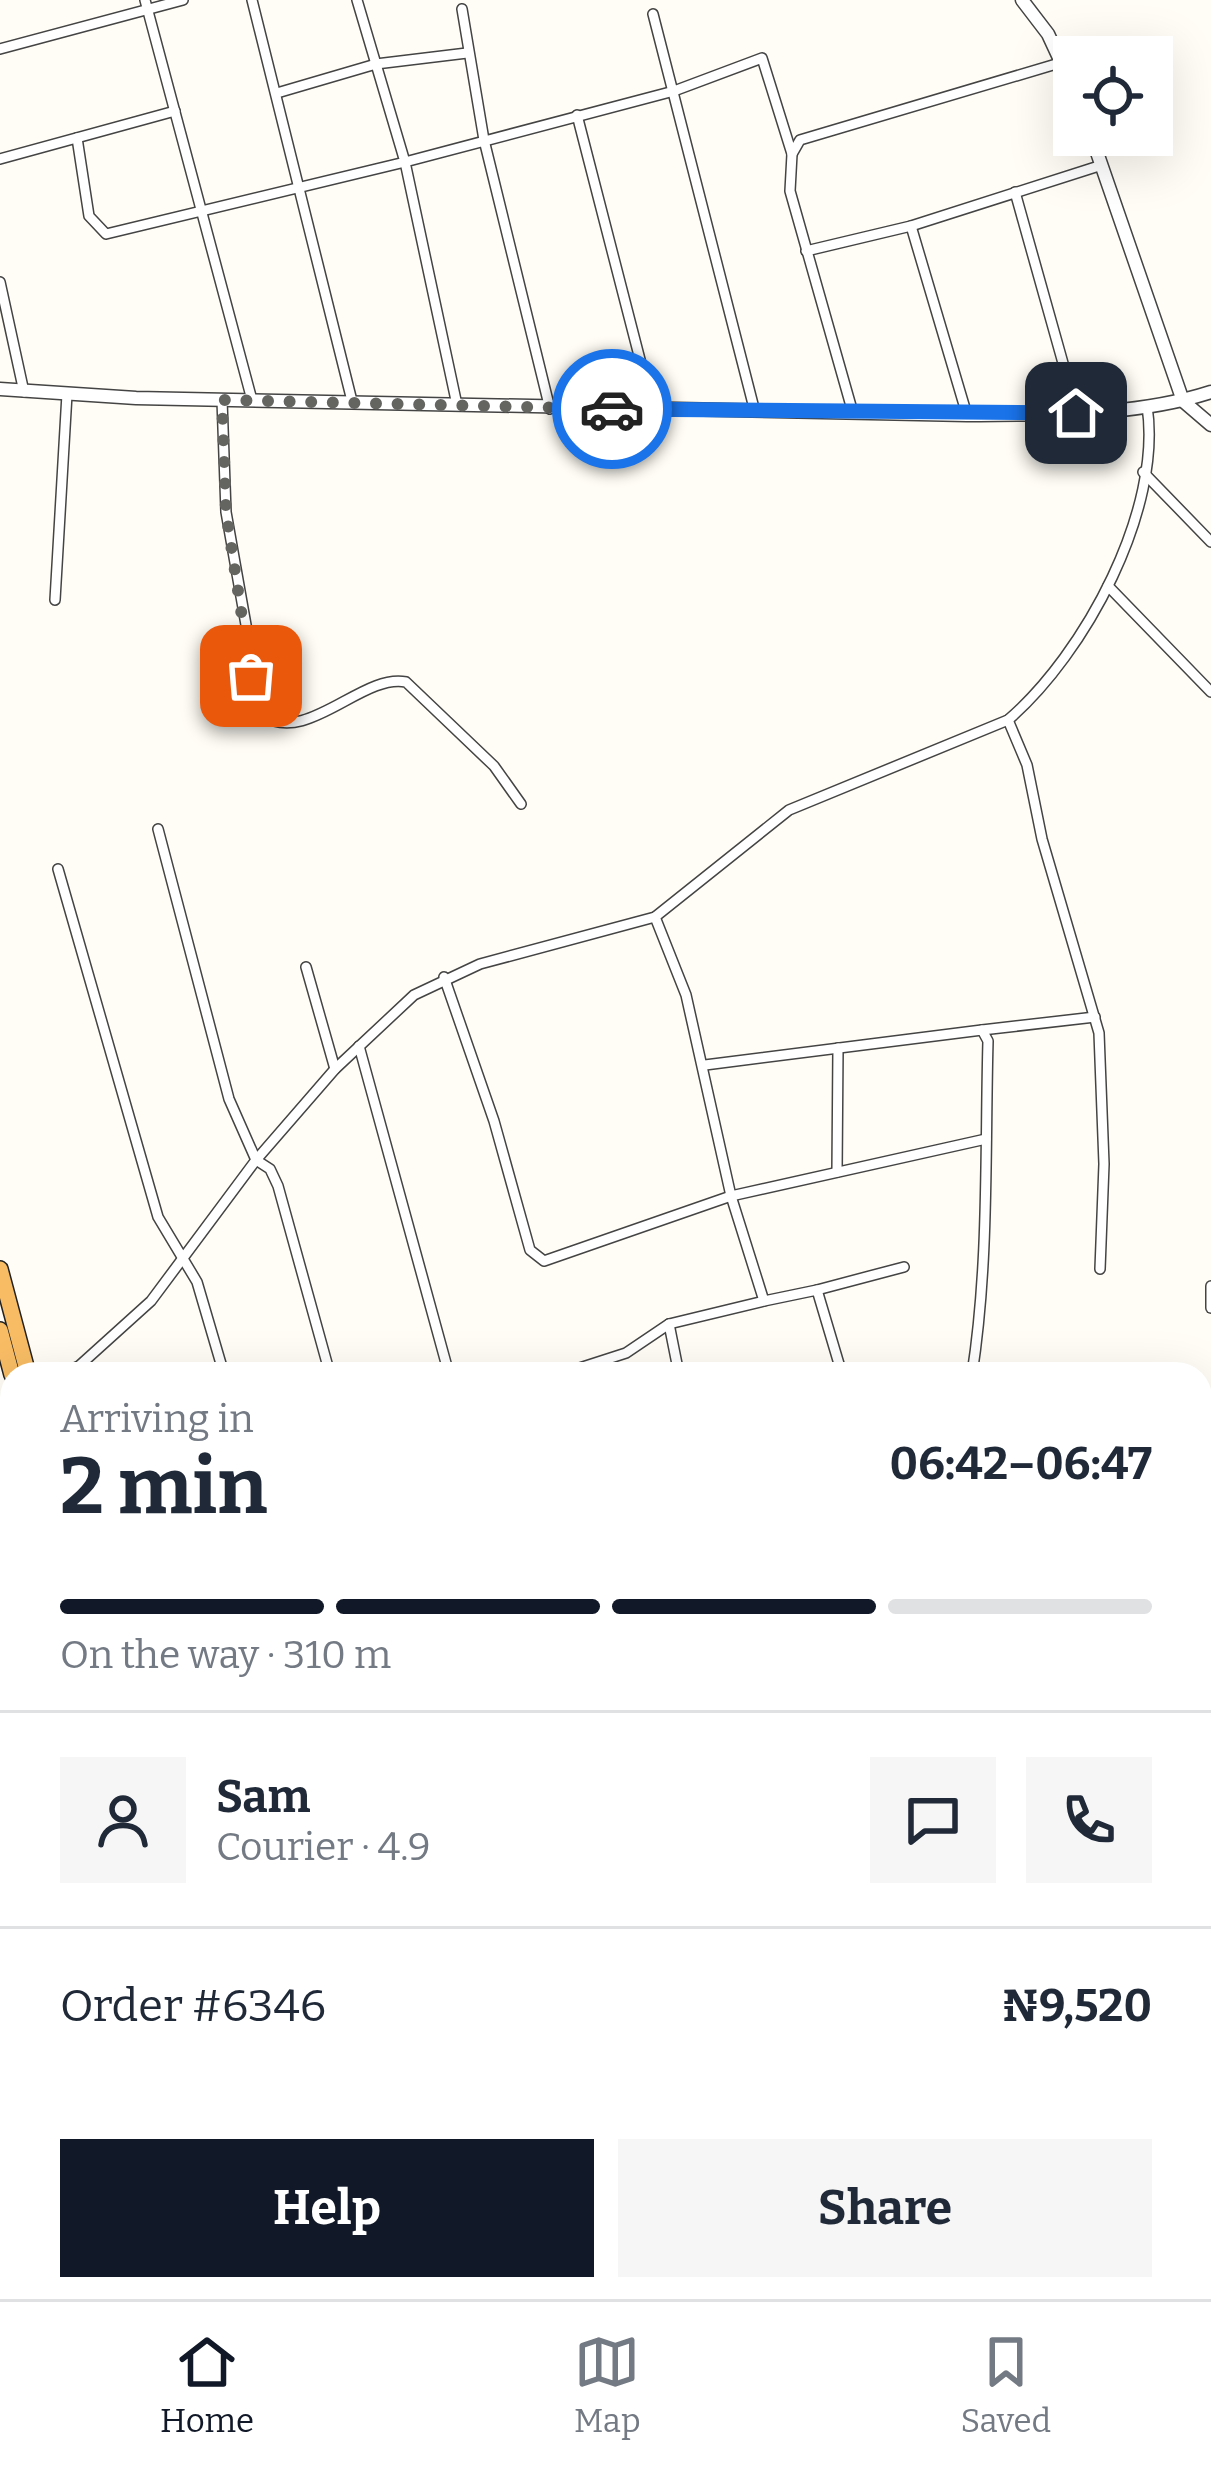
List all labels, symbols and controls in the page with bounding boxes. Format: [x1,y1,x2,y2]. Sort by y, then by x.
map controls [1053,36,1173,156]
button: locate [1053,36,1173,156]
courier [552,349,672,469]
pin [1025,362,1127,464]
icon: car [579,376,645,442]
icon: home [1043,380,1109,446]
pin [200,625,302,727]
icon: bag [218,643,284,709]
text: Arriving in [60,1396,254,1442]
text: 06:42–06:47 [890,1437,1152,1491]
text: 2 min [60,1440,267,1534]
text: On the way · 310 m [60,1632,391,1678]
button: person [60,1757,186,1883]
button: chat [870,1757,996,1883]
button: phone [1026,1757,1152,1883]
text: Sam [216,1770,310,1824]
text: Courier · 4.9 [216,1824,431,1870]
text: Order #6346 [60,1979,326,2033]
text: ₦9,520 [1001,1979,1152,2033]
button: Help [60,2139,594,2277]
button: Share [618,2139,1152,2277]
tab: Home [160,2329,254,2441]
tab: Map [574,2329,641,2441]
tab: Saved [960,2329,1051,2441]

